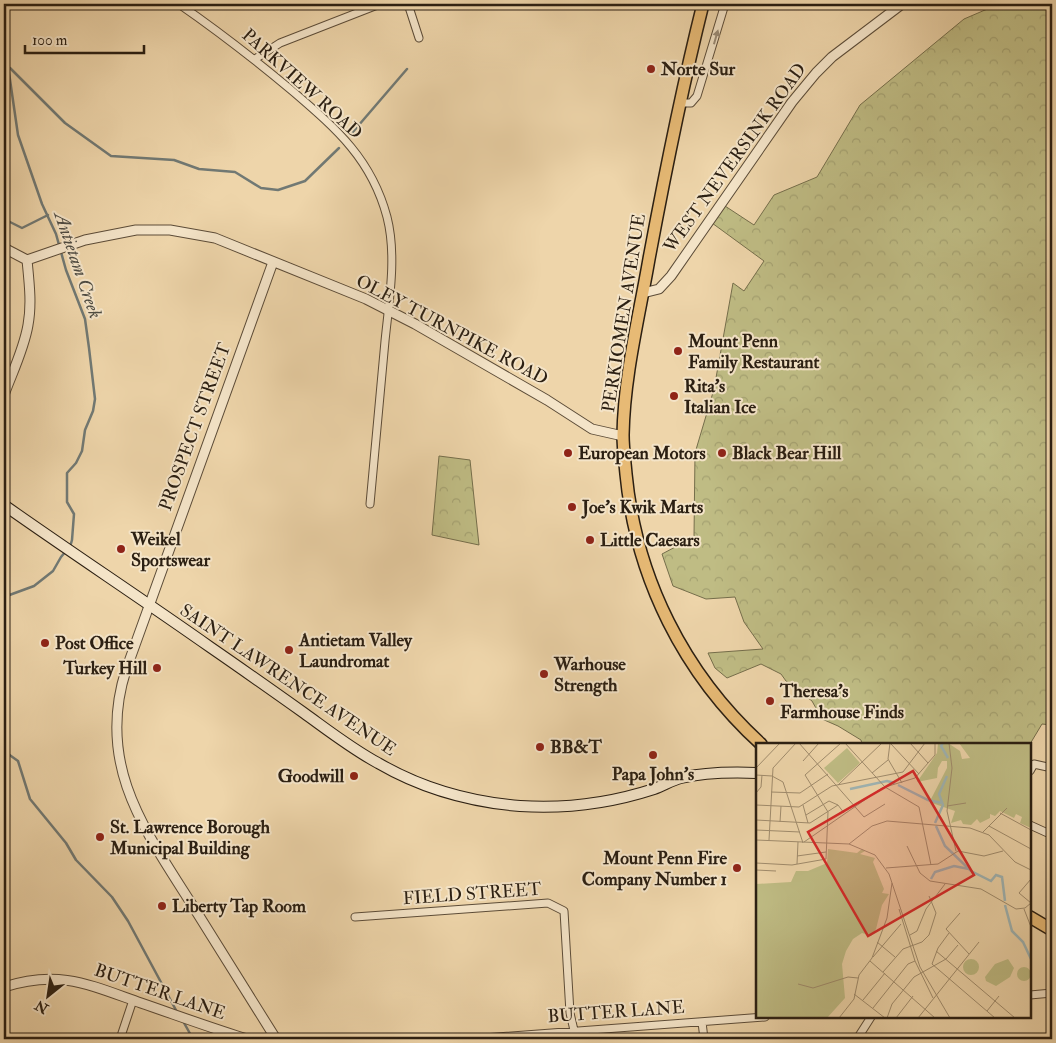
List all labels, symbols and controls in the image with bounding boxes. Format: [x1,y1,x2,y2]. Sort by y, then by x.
scale bar [25,22,144,54]
street label: PARKVIEW ROAD [237,24,367,144]
one-way arrow [712,29,720,44]
text: 100 m [32,31,68,50]
place label: Norte Sur [660,58,735,81]
street label: WEST NEVERSINK ROAD [658,59,812,258]
marker: Norte Sur [645,63,657,75]
water label: Antietam Creek [48,207,108,322]
street label: PERKIOMEN AVENUE [597,212,651,414]
street label: OLEY TURNPIKE ROAD [352,270,552,390]
place label: Mount Penn Family Restaurant [687,330,819,374]
street label: PROSPECT STREET [154,339,236,514]
marker: Mount Penn Family Restaurant [672,345,684,357]
place label: Rita's Italian Ice [684,375,756,419]
marker: Rita's Italian Ice [668,390,680,402]
place label: European Motors [578,442,706,465]
place label: Black Bear Hill [732,442,842,465]
marker: European Motors [562,447,574,459]
marker: Black Bear Hill [716,447,728,459]
place label: Joe's Kwik Marts [581,496,703,519]
marker: Joe's Kwik Marts [566,501,578,513]
place label: Weikel Sportswear [130,528,210,572]
place label: Little Caesars [600,529,700,552]
marker: Little Caesars [584,534,596,546]
marker: Weikel Sportswear [115,543,127,555]
street label: SAINT LAWRENCE AVENUE [175,599,401,761]
place label: Antietam Valley Laundromat [298,629,413,673]
place label: Post Office [55,632,134,655]
marker: Post Office [39,637,51,649]
marker: Antietam Valley Laundromat [283,644,295,656]
place label: Warhouse Strength [553,653,626,697]
place label: Turkey Hill [62,657,147,680]
marker: Turkey Hill [151,662,163,674]
marker: Warhouse Strength [538,668,550,680]
place label: Theresa's Farmhouse Finds [779,680,904,724]
marker: Theresa's Farmhouse Finds [764,695,776,707]
place label: BB&T [550,736,603,759]
marker: BB&T [534,741,546,753]
inset map [756,743,1031,1018]
marker: Papa John's [647,749,659,761]
place label: Papa John's [612,763,694,786]
place label: Goodwill [278,765,344,788]
marker: Goodwill [348,770,360,782]
place label: St. Lawrence Borough Municipal Building [109,816,270,860]
marker: St. Lawrence Borough Municipal Building [94,831,106,843]
place label: Mount Penn Fire Company Number 1 [582,847,727,891]
marker: Mount Penn Fire Company Number 1 [731,862,743,874]
street label: FIELD STREET [402,878,543,910]
place label: Liberty Tap Room [172,895,307,918]
marker: Liberty Tap Room [156,900,168,912]
street label: BUTTER LANE [91,959,229,1025]
north arrow [22,970,72,1020]
text: N [32,996,52,1018]
street label: BUTTER LANE [547,996,685,1028]

